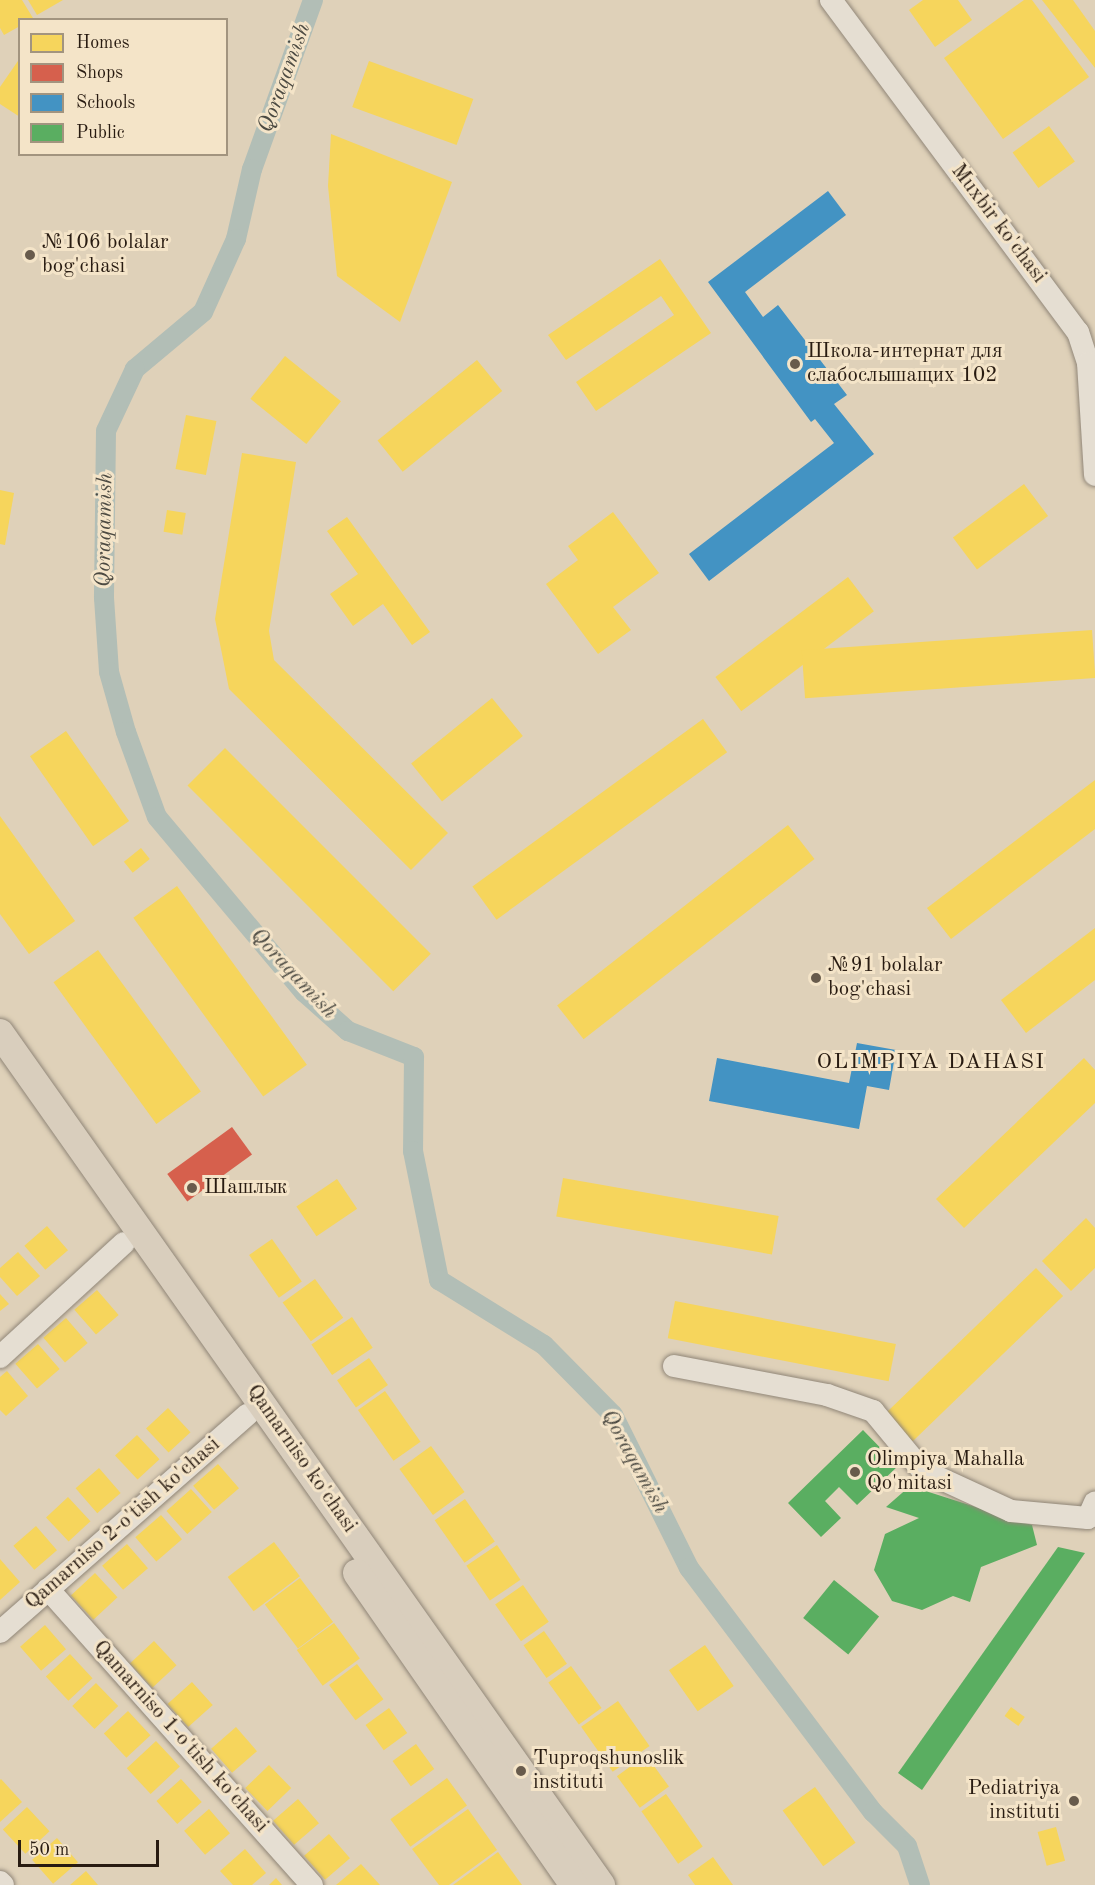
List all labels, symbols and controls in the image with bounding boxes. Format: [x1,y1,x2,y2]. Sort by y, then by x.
legend [18,18,228,156]
water label: Qoraqamish [253,19,317,137]
text: Homes [76,34,130,52]
text: Shops [76,64,123,82]
text: Schools [76,94,135,112]
text: Public [76,124,125,142]
street label: Muxbir ko'chasi [945,159,1051,289]
place label: №106 bolalar bog'chasi [42,230,169,280]
marker: №106 bolalar bog'chasi [23,248,37,262]
place label: Школа-интернат для слабослышащих 102 [807,339,1003,389]
marker: Школа-интернат для слабослышащих 102 [788,357,802,371]
water label: Qoraqamish [91,472,119,588]
water label: Qoraqamish [244,923,342,1025]
place label: №91 bolalar bog'chasi [828,953,943,1003]
marker: №91 bolalar bog'chasi [809,971,823,985]
district label: OLIMPIYA DAHASI [817,1050,1045,1076]
place label: Шашлык [204,1175,287,1201]
marker: Шашлык [185,1181,199,1195]
street label: Qamarniso ko'chasi [240,1380,362,1538]
water label: Qoraqamish [595,1405,673,1519]
street label: Qamarniso 2-o'tish ko'chasi [20,1432,226,1616]
place label: Olimpiya Mahalla Qo'mitasi [867,1447,1024,1497]
marker: Olimpiya Mahalla Qo'mitasi [848,1465,862,1479]
street label: Qamarniso 1-o'tish ko'chasi [87,1636,273,1838]
place label: Tuproqshunoslik instituti [533,1746,685,1796]
marker: Tuproqshunoslik instituti [514,1764,528,1778]
place label: Pediatriya instituti [968,1776,1060,1826]
marker: Pediatriya instituti [1065,1792,1083,1810]
scale bar [21,1828,162,1866]
text: 50 m [29,1841,69,1859]

